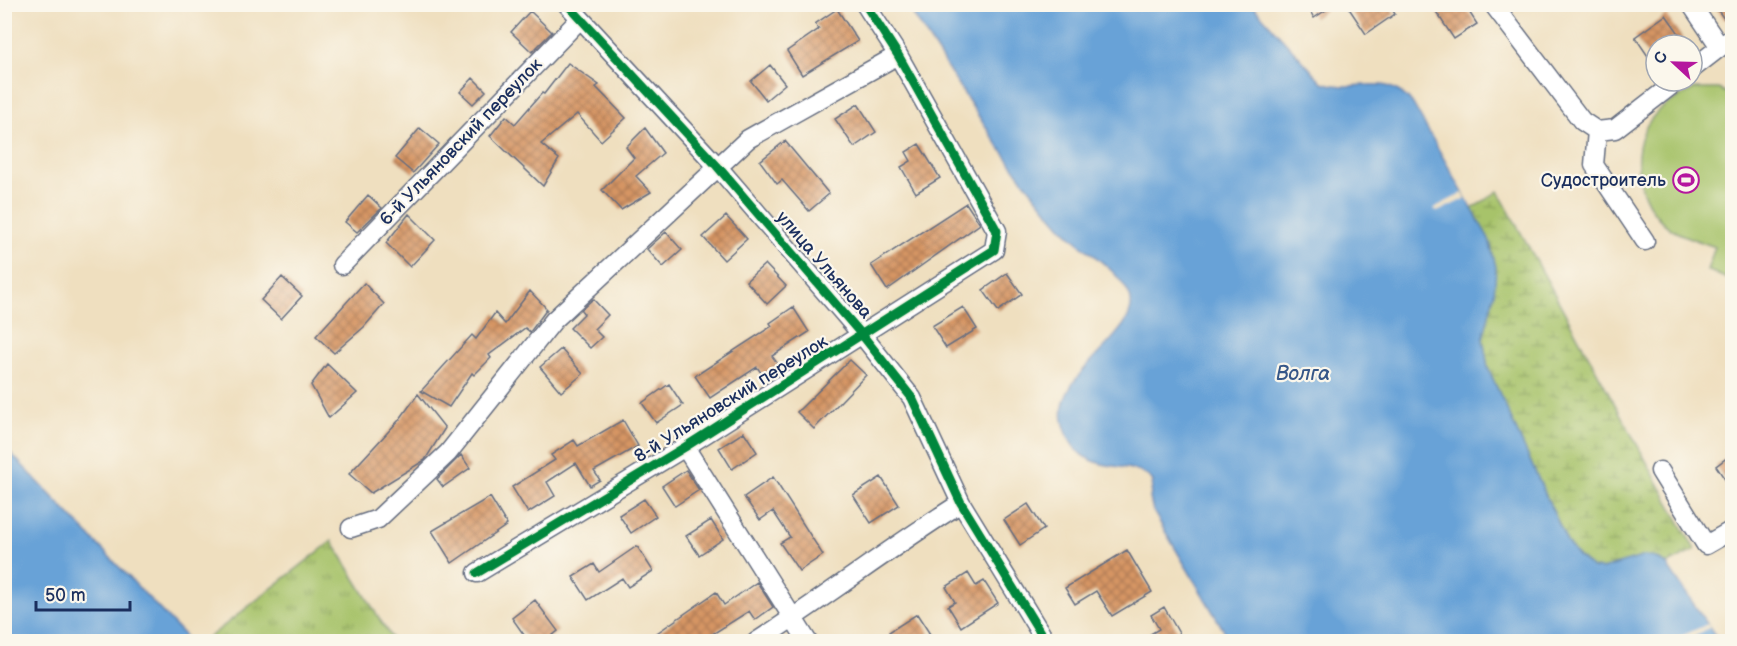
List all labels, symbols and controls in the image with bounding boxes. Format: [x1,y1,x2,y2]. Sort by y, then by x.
north arrow [1644,33,1704,93]
text: С [1651,49,1672,67]
street label: 6-й Ульяновский переулок [376,54,547,230]
sports icon: Судостроитель [1671,165,1701,195]
place label: Судостроитель [1541,170,1666,191]
street label: улица Ульянова [772,207,877,323]
street label: 8-й Ульяновский переулок [631,331,832,467]
water label: Волга [1276,362,1330,386]
scale bar [36,574,130,612]
text: 50 m [45,585,86,606]

